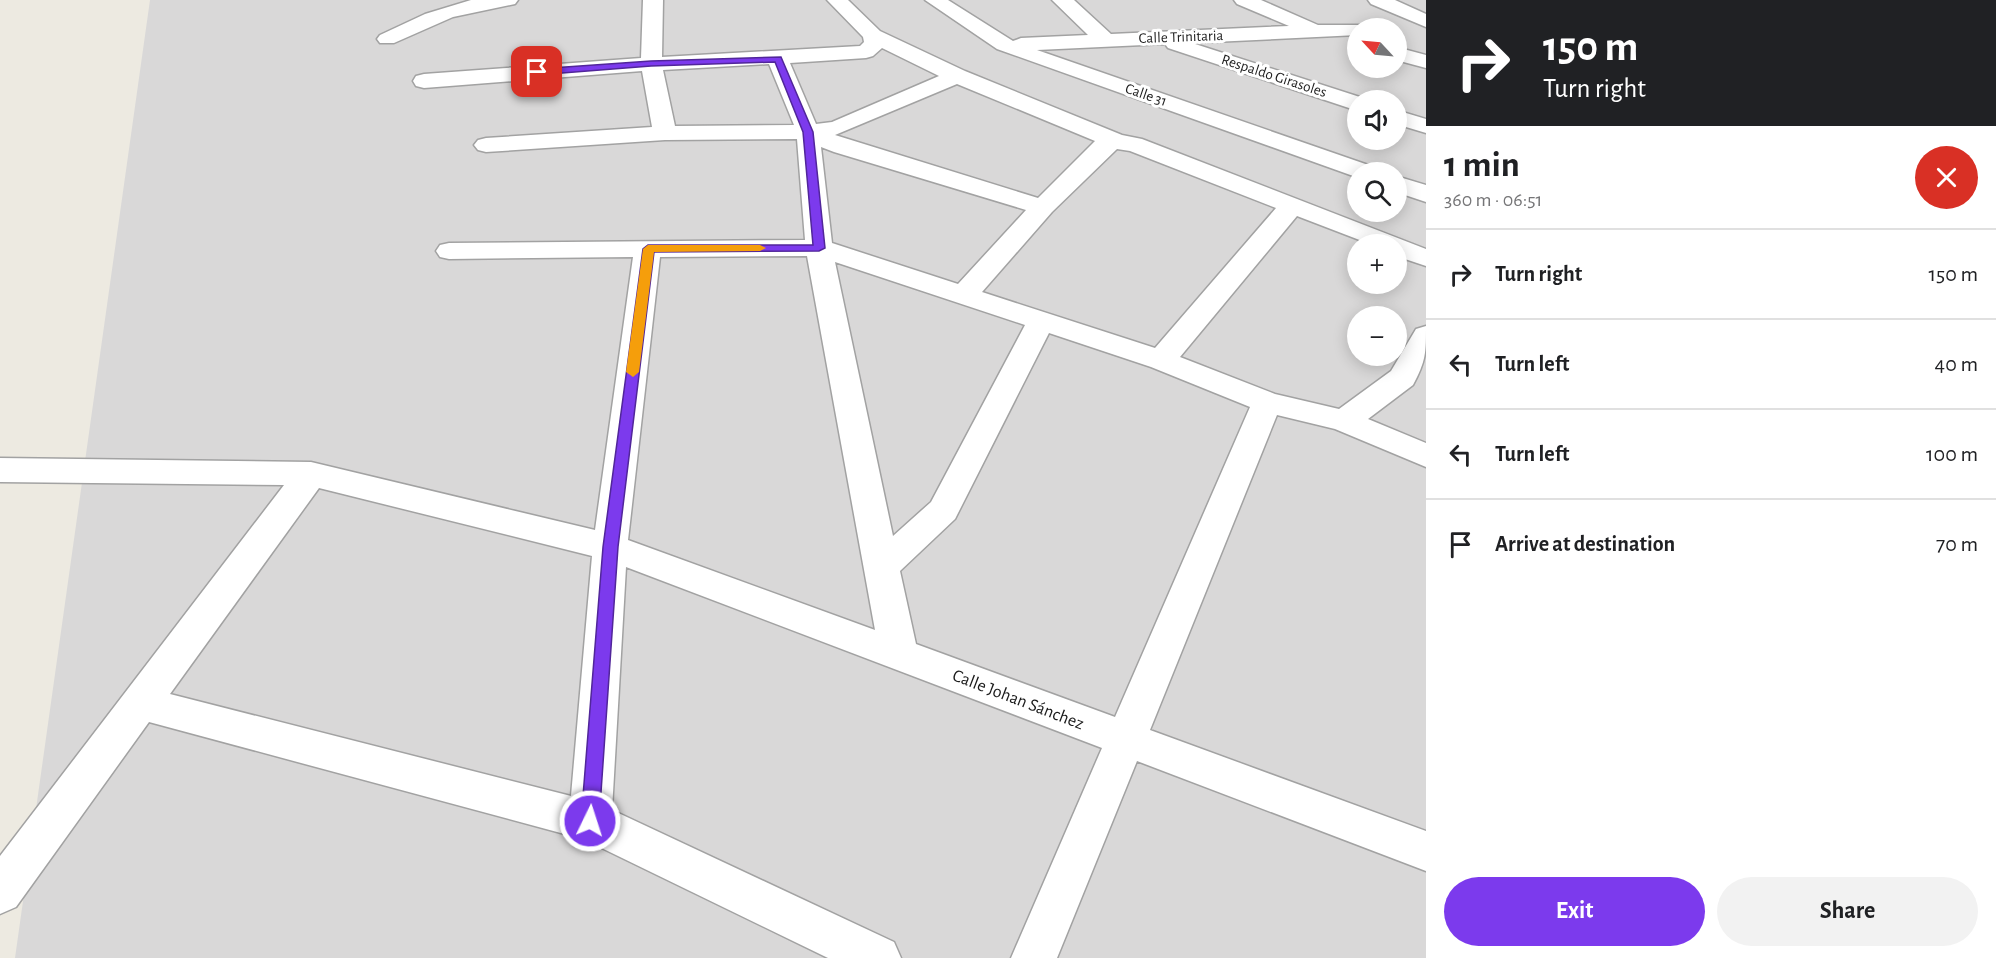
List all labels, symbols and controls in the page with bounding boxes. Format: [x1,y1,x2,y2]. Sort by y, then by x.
north arrow [1347,18,1407,78]
map controls [1347,18,1407,366]
icon: right [1444,24,1522,102]
text: 150 m [1543,26,1638,68]
street label: Calle Trinitaria [1138,28,1224,46]
pin [511,46,562,97]
street label: Respaldo Girasoles [1220,52,1328,100]
icon: arrive [520,55,553,88]
text: Turn right [1543,75,1646,102]
street label: Calle 31 [1123,81,1169,109]
button: sound [1347,90,1407,150]
button: close [1915,146,1978,209]
text: 1 min [1444,147,1520,183]
button: search [1347,162,1407,222]
text: 360 m · 06:51 [1444,190,1542,210]
button: + [1347,234,1407,294]
icon: right [1444,258,1477,291]
text: Turn right [1495,263,1582,285]
text: 150 m [1928,263,1978,285]
button: − [1347,306,1407,366]
icon: left [1444,348,1477,381]
text: Turn left [1495,353,1569,375]
text: 40 m [1935,353,1978,375]
icon: left [1444,438,1477,471]
text: Turn left [1495,443,1569,465]
text: 100 m [1926,443,1978,465]
icon: arrive [1444,528,1477,561]
text: Arrive at destination [1495,533,1675,555]
text: 70 m [1936,533,1978,555]
street label: Calle Johan Sánchez [950,667,1086,733]
position arrow [558,789,622,853]
button: Exit [1444,877,1705,946]
button: Share [1717,877,1978,946]

